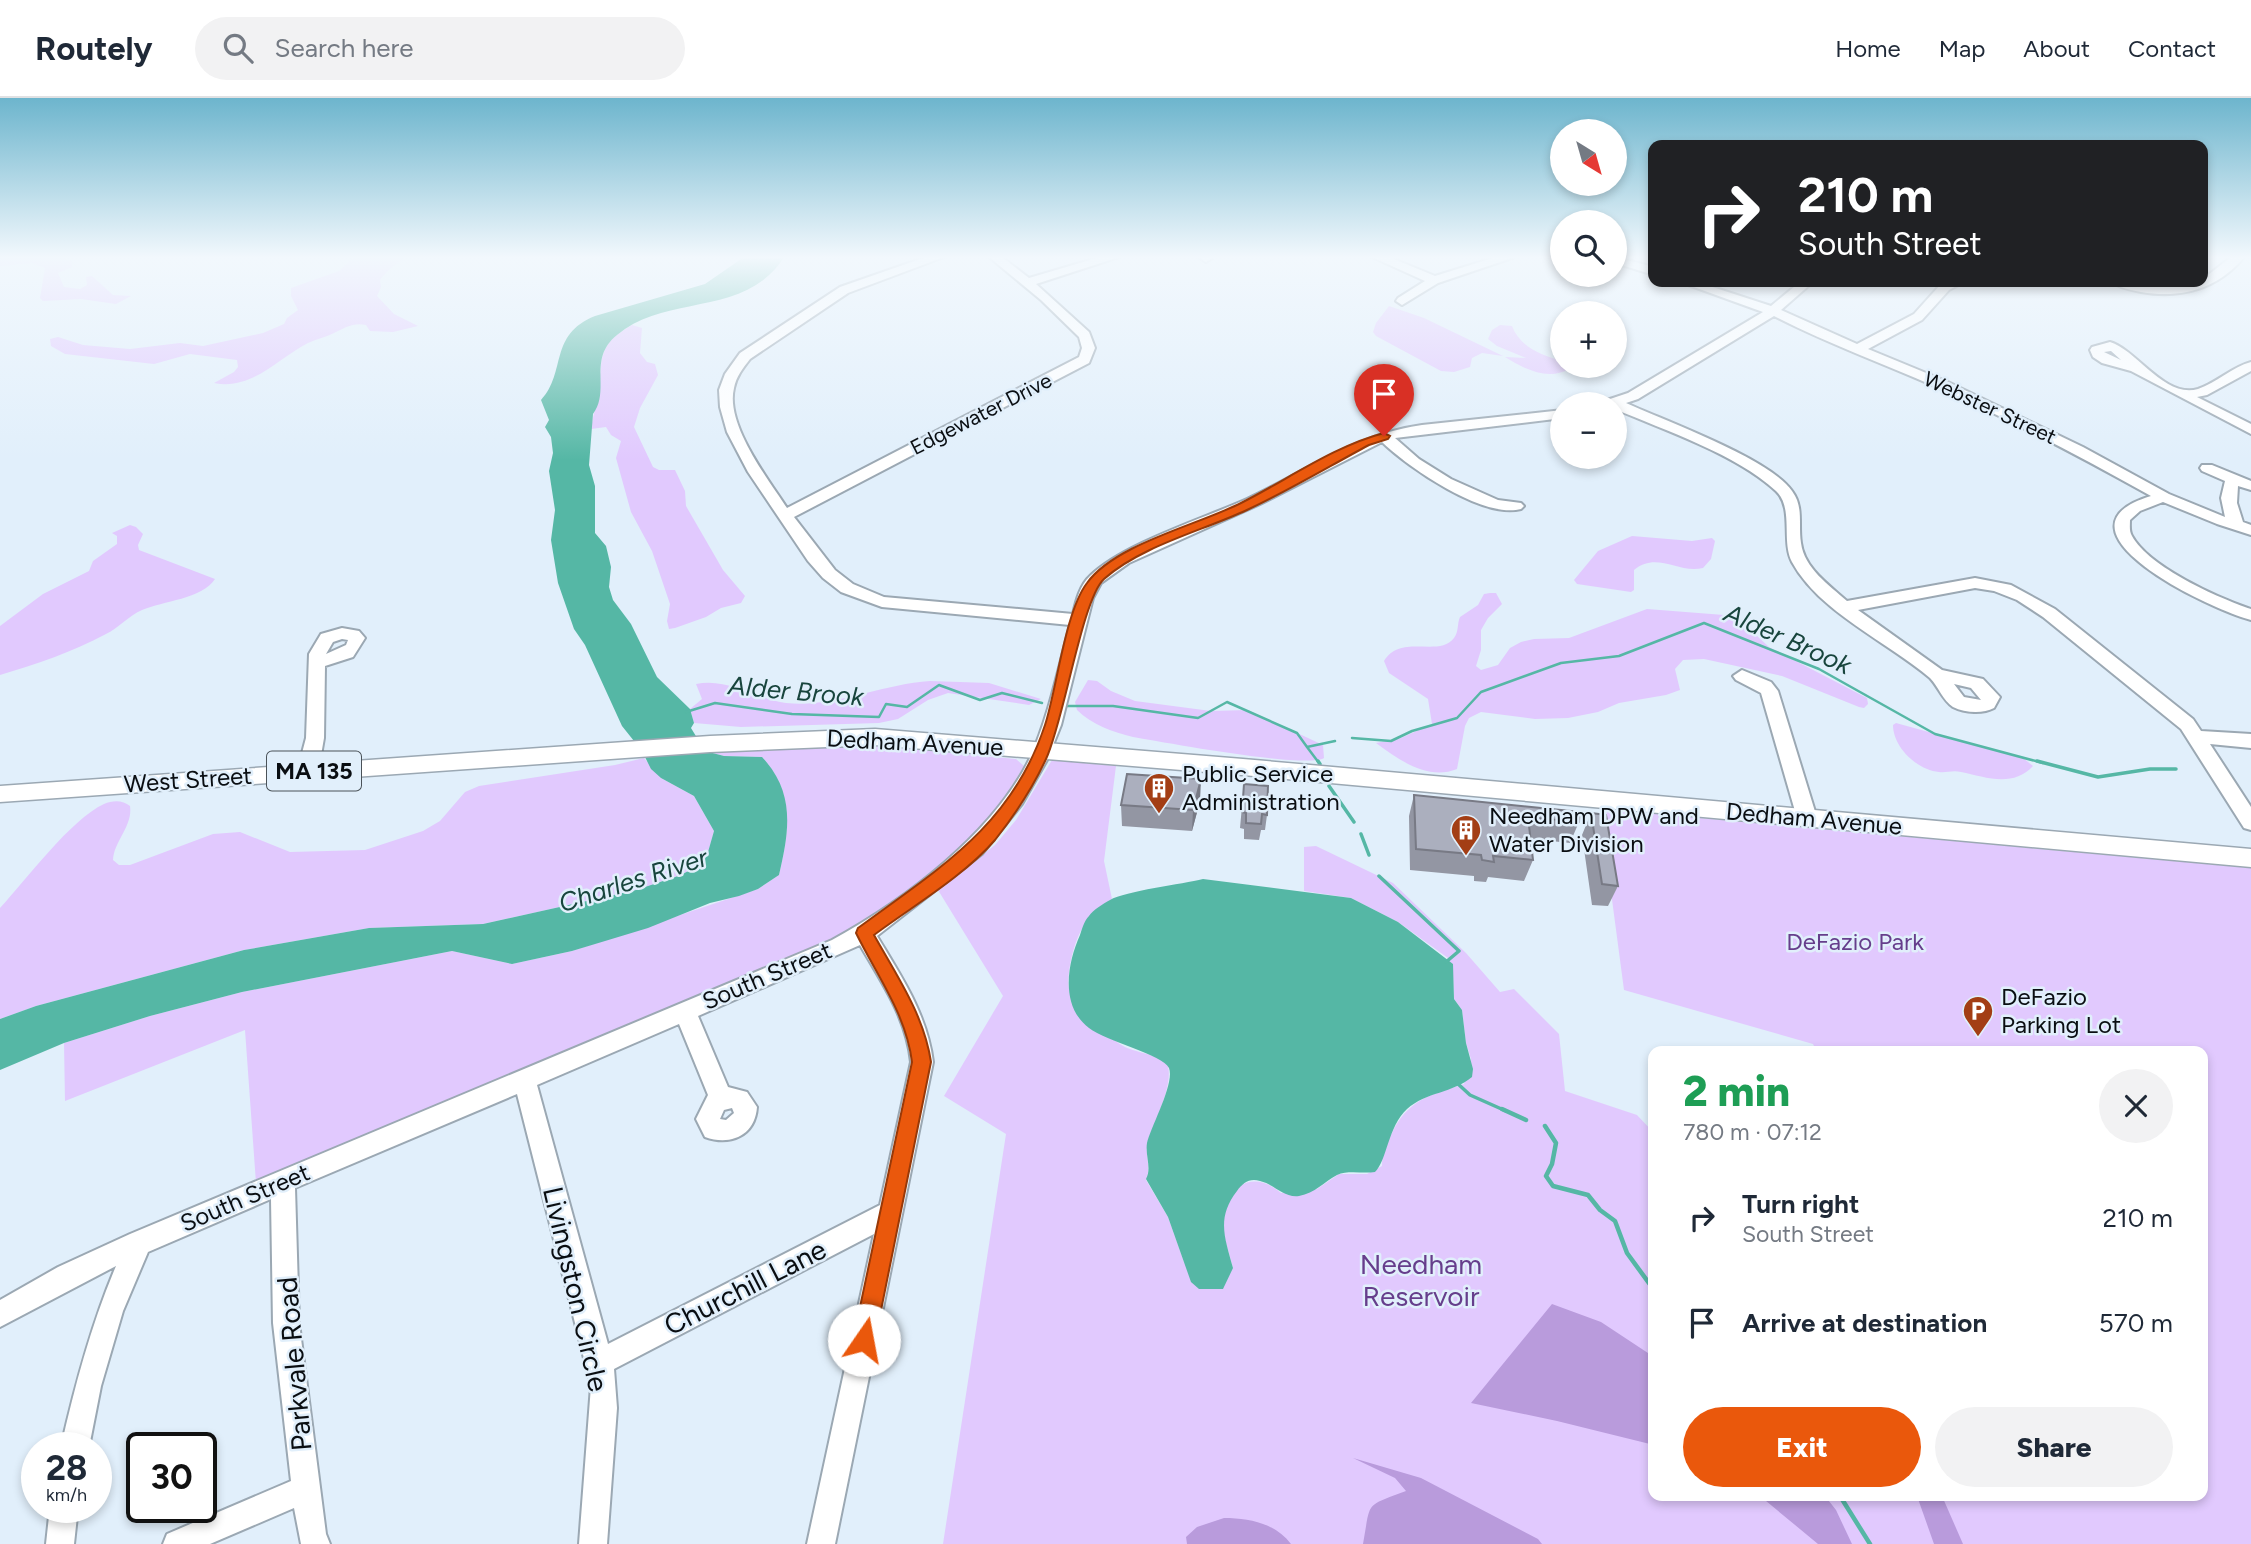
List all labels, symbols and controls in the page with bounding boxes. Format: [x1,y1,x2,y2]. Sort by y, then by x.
search box [195,17,685,80]
text: Routely [35,29,153,68]
icon: search [219,29,257,67]
text: Search here [275,32,414,64]
text: Home [1835,34,1901,63]
text: Map [1939,34,1985,63]
text: About [2023,34,2090,63]
text: Contact [2128,34,2216,63]
north arrow [1550,119,1628,196]
map controls [1550,119,1627,469]
text: 210 m [1798,165,1933,224]
icon: right [1683,168,1774,259]
button: search [1550,210,1627,287]
text: South Street [1798,225,1982,263]
button: + [1550,301,1627,378]
pin [1354,364,1414,436]
street label: Webster Street [1920,366,2060,449]
street label: Edgewater Drive [906,367,1056,460]
icon: arrive [1365,375,1403,413]
button: − [1550,392,1627,469]
water label: Alder Brook [1719,596,1858,682]
water label: Alder Brook [726,669,866,713]
street label: Dedham Avenue [826,723,1004,762]
road number: MA 135 [267,751,361,790]
place label: Public Service Administration [1182,759,1340,816]
street label: West Street [123,761,253,798]
building icon: Public Service Administration [1142,771,1176,815]
street label: Dedham Avenue [1725,796,1903,841]
place label: Needham DPW and Water Division [1489,801,1699,858]
building icon: Needham DPW and Water Division [1449,813,1483,857]
water label: Charles River [555,841,713,919]
park label: DeFazio Park [1786,927,1924,956]
street label: South Street [698,935,836,1016]
place label: DeFazio Parking Lot [2001,982,2121,1039]
parking icon: DeFazio Parking Lot [1961,994,1995,1038]
text: 2 min [1683,1066,1790,1117]
button: close [2099,1069,2173,1143]
text: 780 m · 07:12 [1683,1118,1822,1146]
street label: South Street [176,1157,314,1238]
street label: Livingston Circle [536,1183,616,1395]
text: Turn right [1742,1188,1859,1220]
icon: right [1683,1199,1721,1237]
text: 210 m [2103,1202,2173,1234]
text: South Street [1742,1220,1874,1248]
street label: Churchill Lane [658,1232,832,1342]
park label: Needham Reservoir [1360,1247,1482,1313]
street label: Parkvale Road [269,1276,319,1452]
position arrow [827,1303,901,1377]
icon: arrive [1683,1304,1721,1342]
text: Arrive at destination [1742,1307,1987,1339]
text: 570 m [2099,1307,2173,1339]
button: Exit [1683,1407,1921,1487]
button: Share [1935,1407,2173,1487]
speed limit sign: 30 [126,1432,217,1523]
text: 28 [46,1447,87,1489]
text: km/h [46,1484,87,1506]

